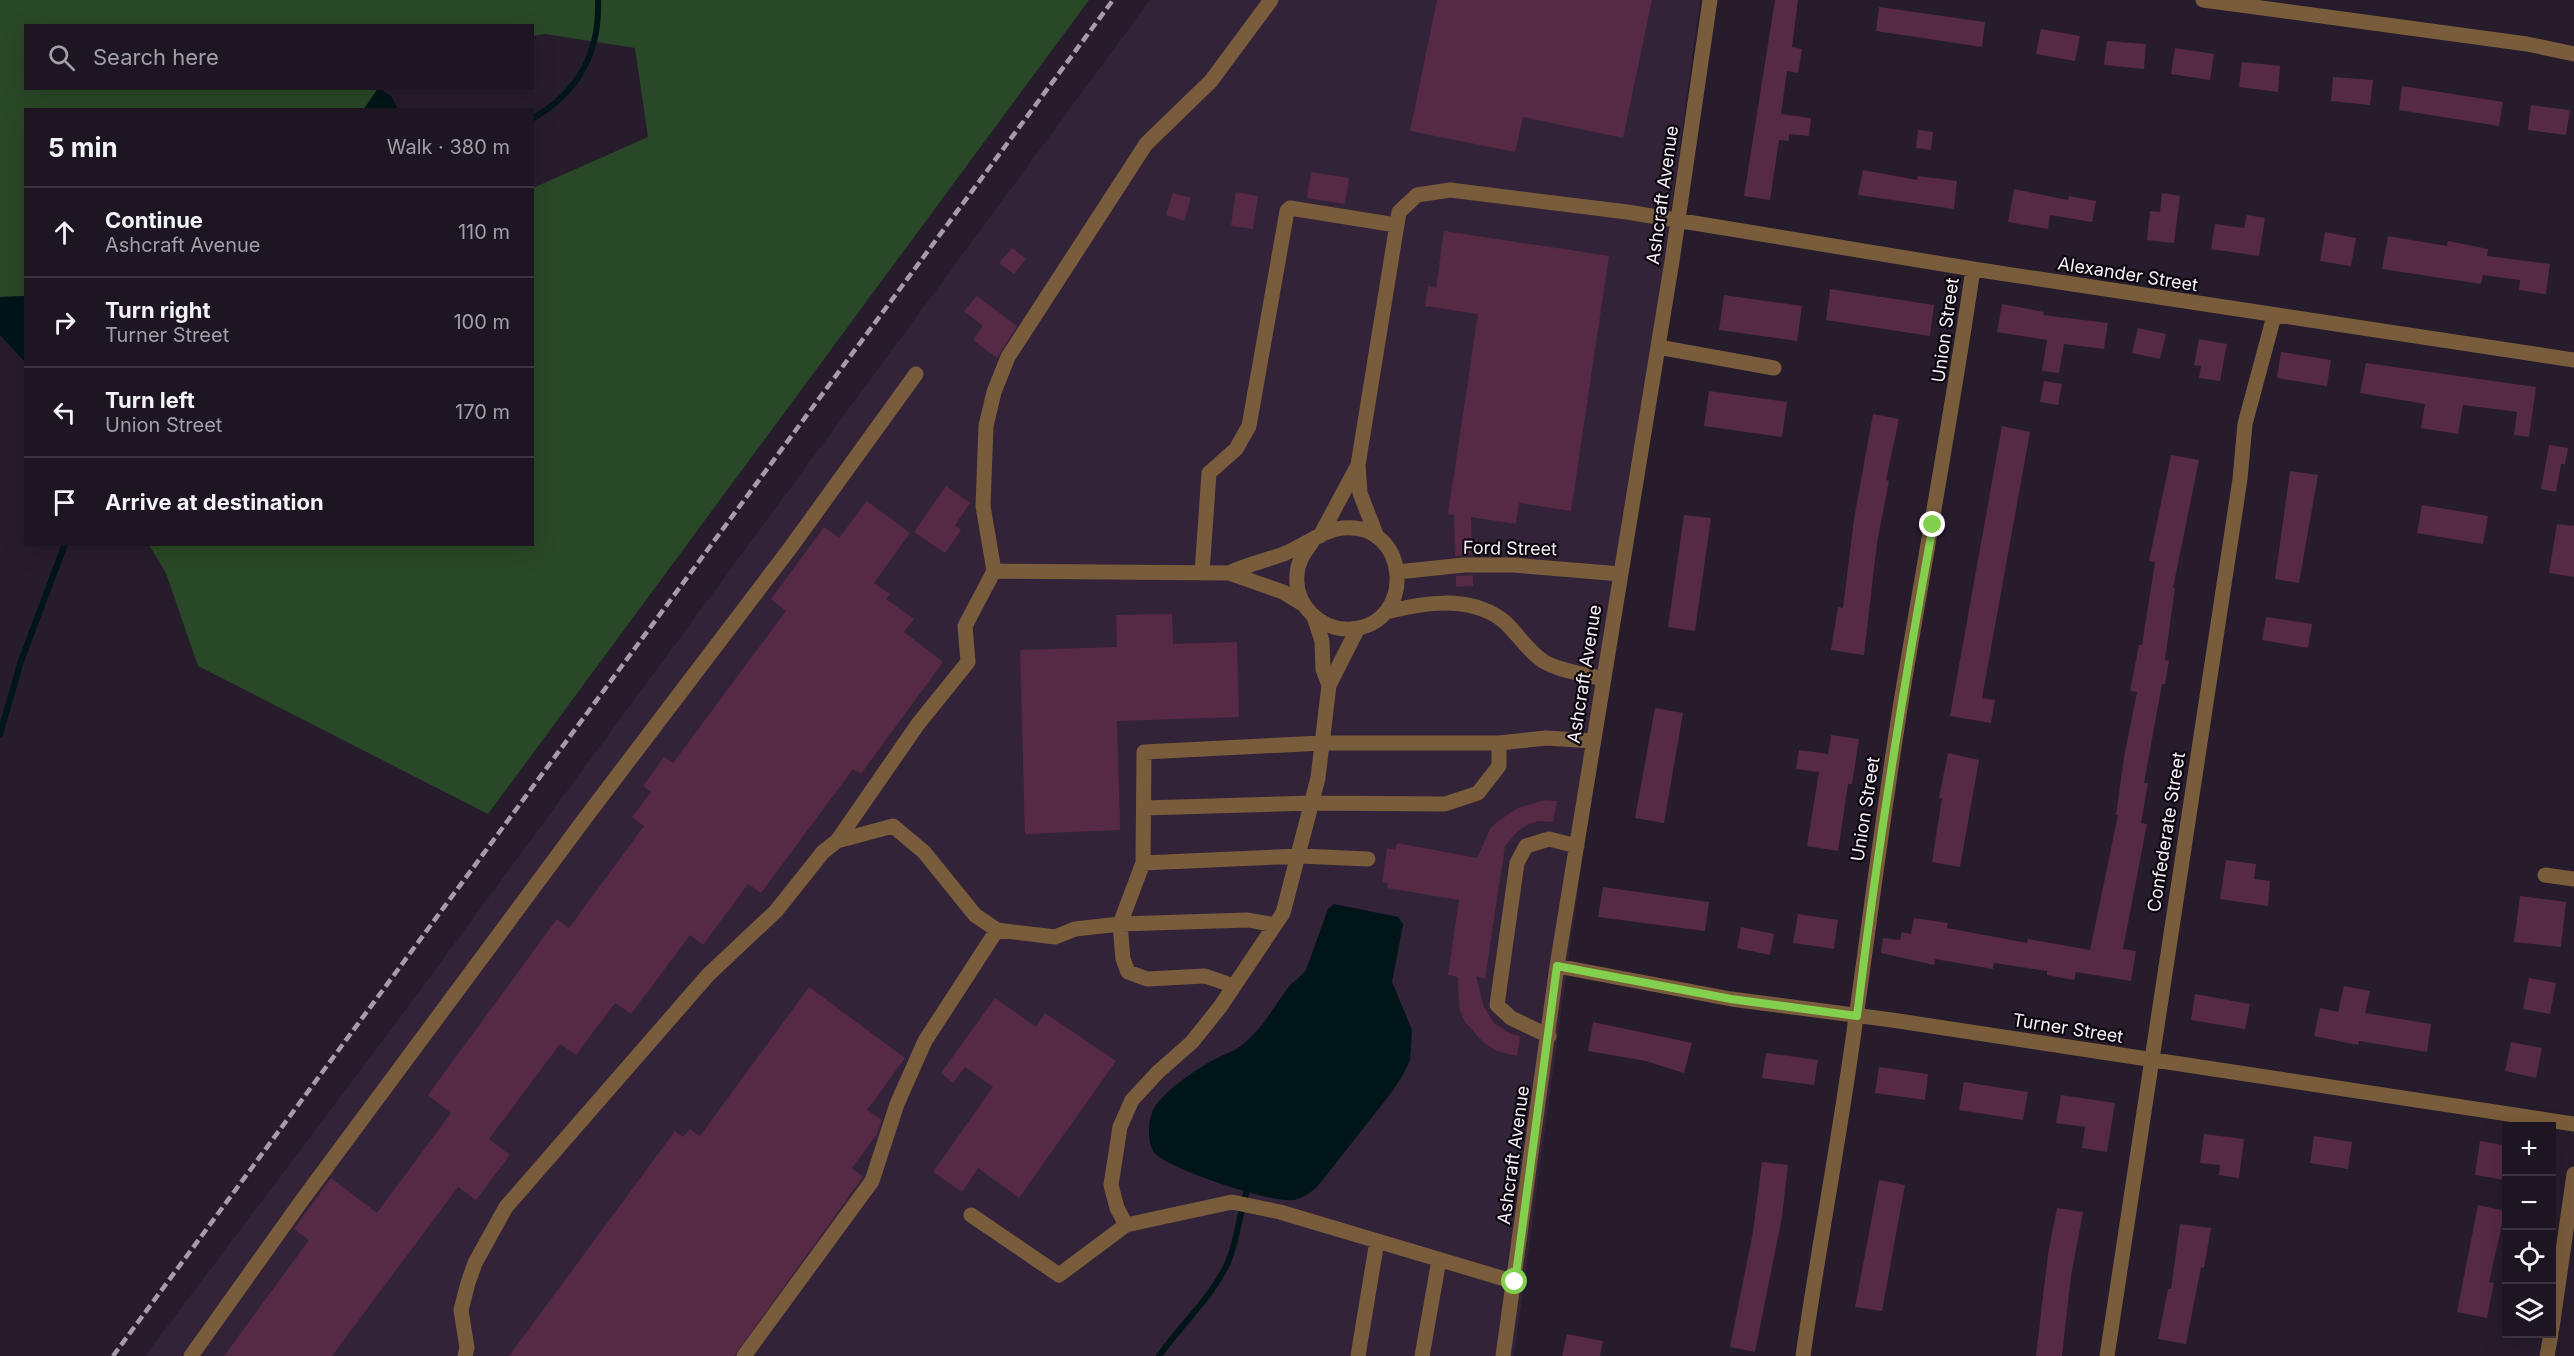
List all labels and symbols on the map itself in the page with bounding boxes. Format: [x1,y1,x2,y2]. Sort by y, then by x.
street label: Ashcraft Avenue [1642,124,1682,266]
street label: Alexander Street [2056,253,2200,295]
street label: Union Street [1927,276,1963,384]
route end [1919,511,1945,537]
street label: Ford Street [1463,537,1557,559]
street label: Ashcraft Avenue [1563,603,1605,745]
street label: Confederate Street [2143,750,2189,913]
street label: Union Street [1846,755,1884,863]
street label: Turner Street [2011,1009,2125,1047]
street label: Ashcraft Avenue [1493,1084,1533,1226]
route start [1501,1268,1527,1294]

